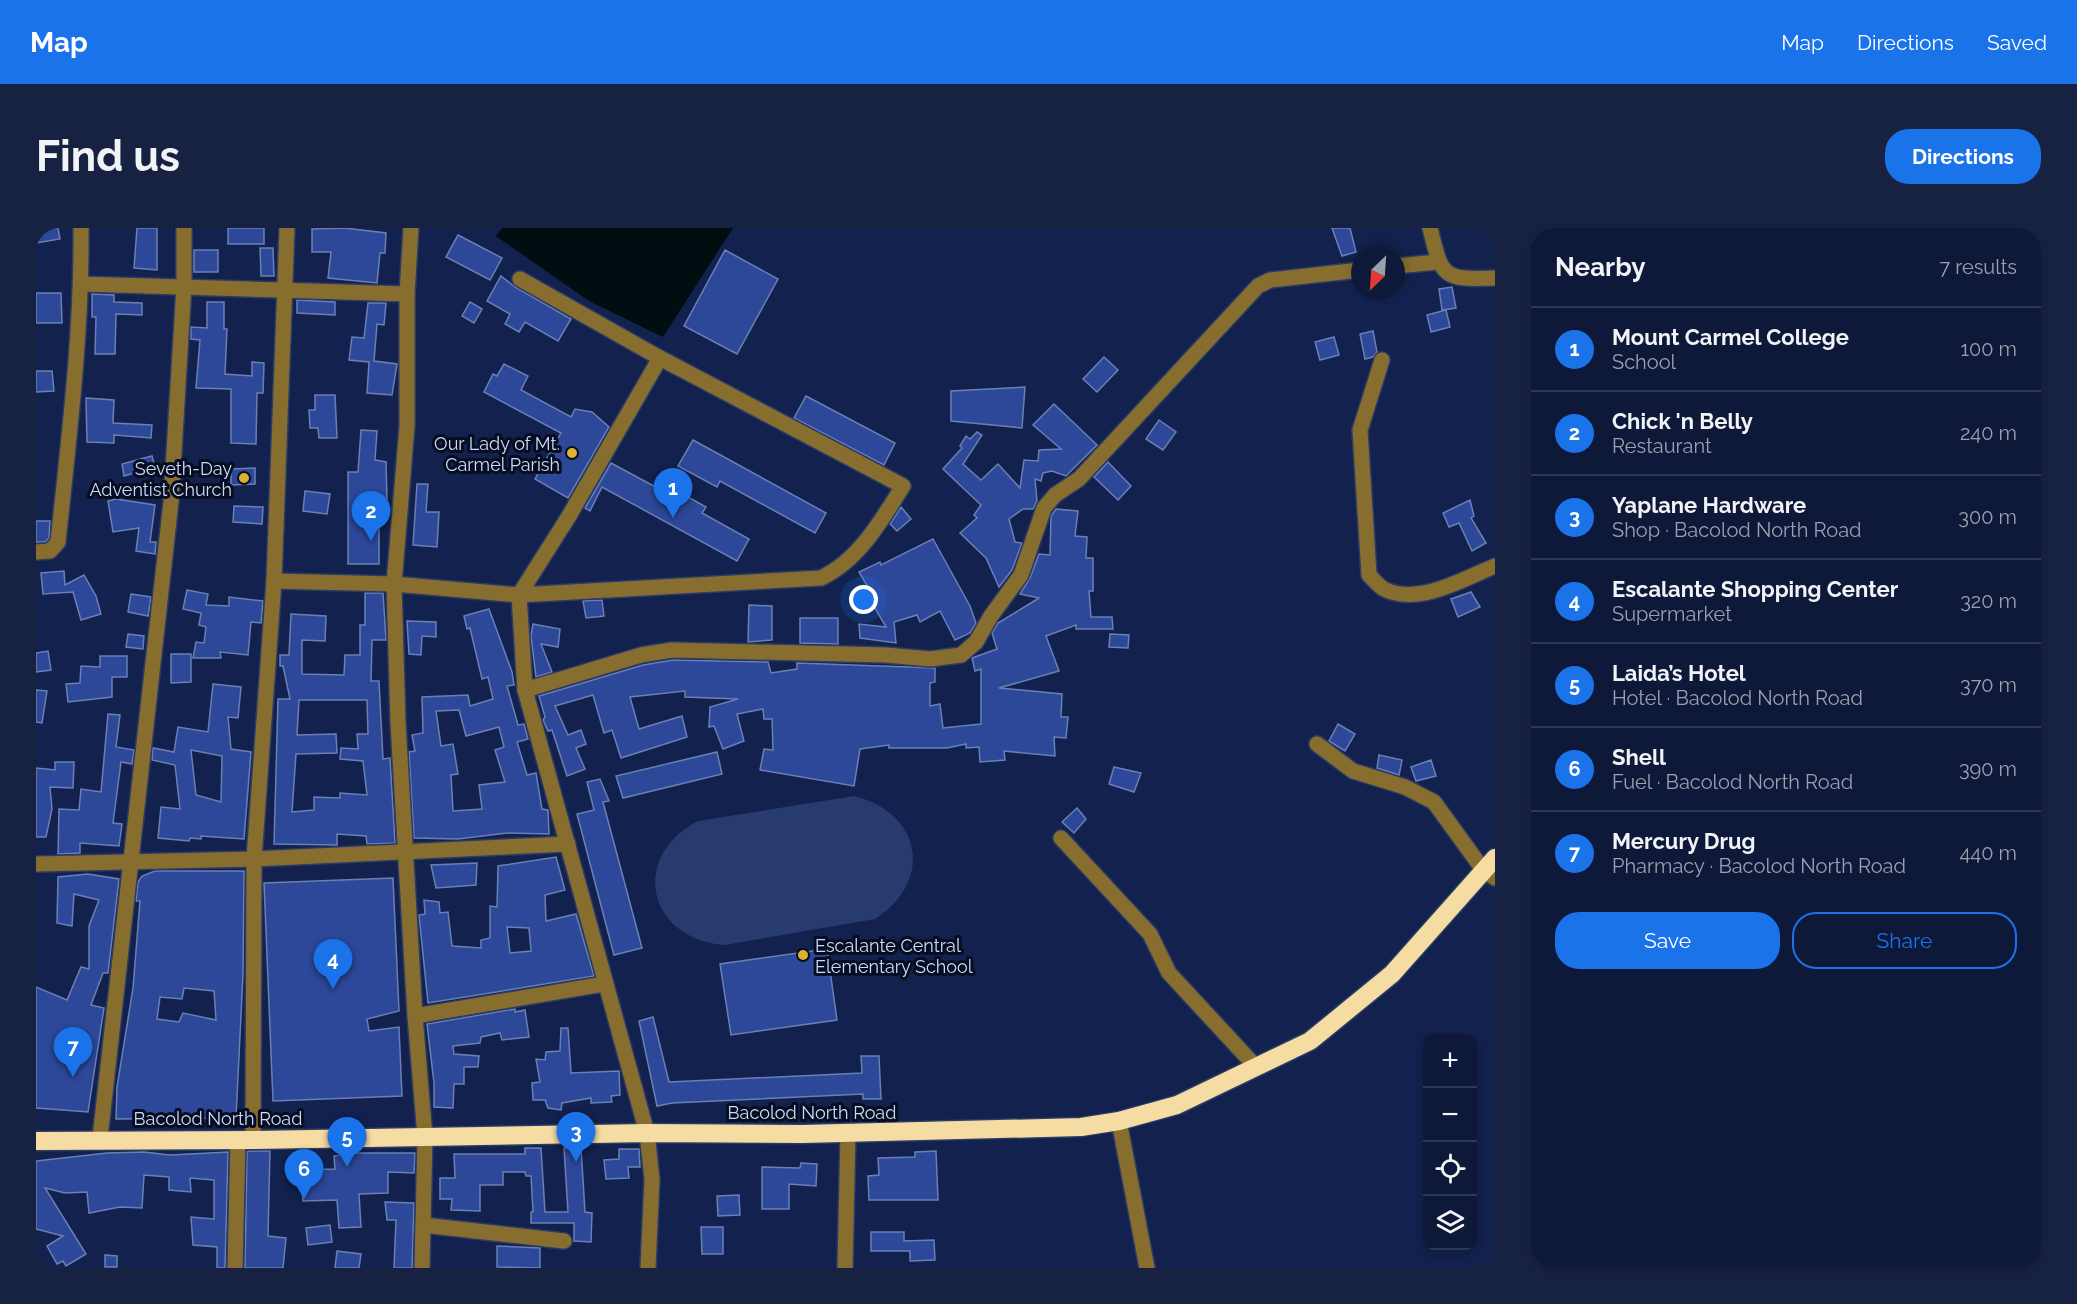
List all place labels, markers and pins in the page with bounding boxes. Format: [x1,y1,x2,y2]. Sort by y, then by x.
place label: Our Lady of Mt. Carmel Parish [434,433,560,475]
marker: Our Lady of Mt. Carmel Parish [565,446,579,460]
place label: Seveth-Day Adventist Church [89,458,232,500]
pin: 1 [654,468,692,518]
marker: Seveth-Day Adventist Church [237,471,251,485]
pin: 2 [352,492,390,541]
place label: Escalante Central Elementary School [815,935,973,977]
pin: 4 [314,940,352,989]
marker: Escalante Central Elementary School [796,948,810,962]
pin: 7 [54,1028,93,1077]
pin: 3 [556,1112,596,1162]
pin: 5 [328,1118,366,1167]
pin: 6 [284,1150,324,1199]

